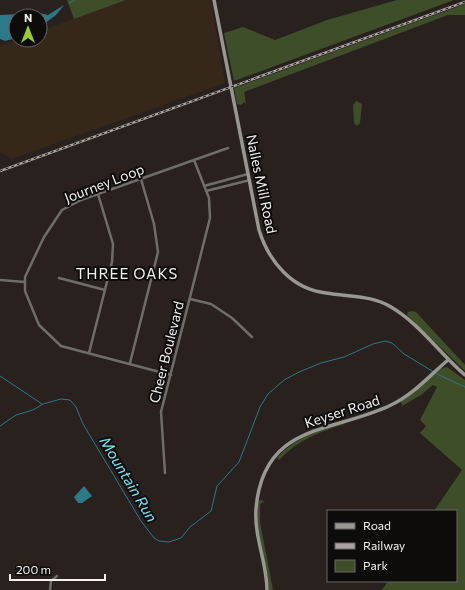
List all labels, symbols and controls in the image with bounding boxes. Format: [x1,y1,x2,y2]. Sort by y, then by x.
north arrow [8,8,48,48]
text: N [24,11,32,24]
street label: Nalles Mill Road [243,133,281,235]
street label: Journey Loop [62,160,146,206]
district label: THREE OAKS [76,264,178,282]
street label: Cheer Boulevard [145,299,187,405]
street label: Keyser Road [302,391,382,431]
water label: Mountain Run [96,433,162,525]
legend [327,510,457,582]
text: Road [363,518,391,532]
text: Railway [363,538,405,552]
scale bar [10,556,105,582]
text: Park [363,558,389,572]
text: 200 m [16,562,51,576]

